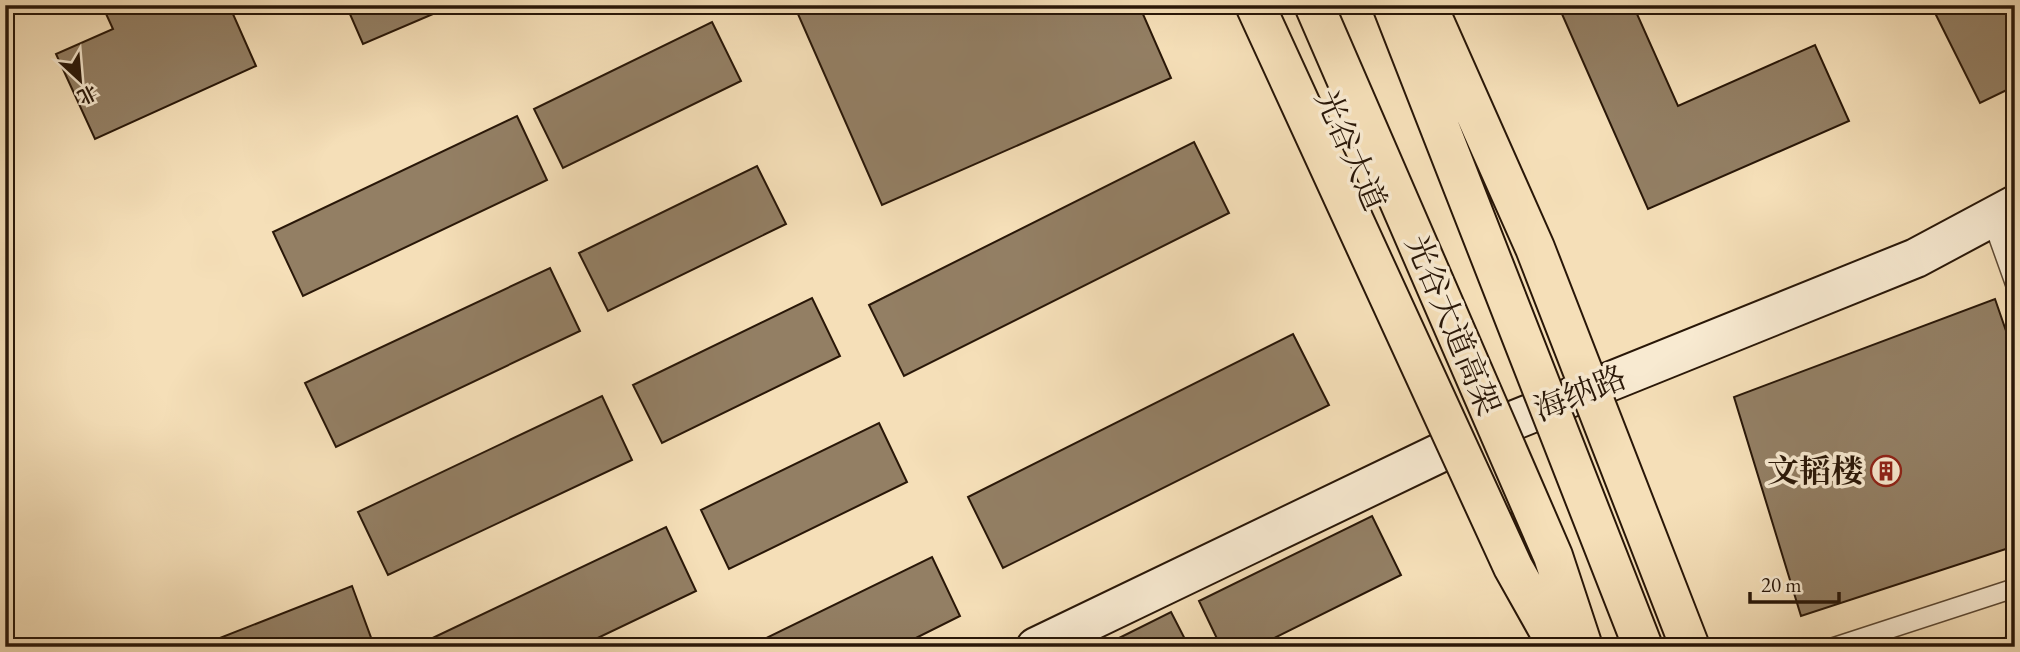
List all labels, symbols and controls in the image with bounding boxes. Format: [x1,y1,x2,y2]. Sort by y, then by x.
north arrow [46,46,116,116]
text: 北 [73,79,101,110]
street label: 光谷大道 [1306,83,1396,217]
street label: 光谷大道高架 [1396,228,1510,422]
street label: 海纳路 [1528,356,1632,430]
place label: 文韬楼 [1767,450,1863,492]
building icon: 文韬楼 [1869,454,1903,488]
scale bar [1750,561,1840,605]
text: 20 m [1761,571,1802,598]

